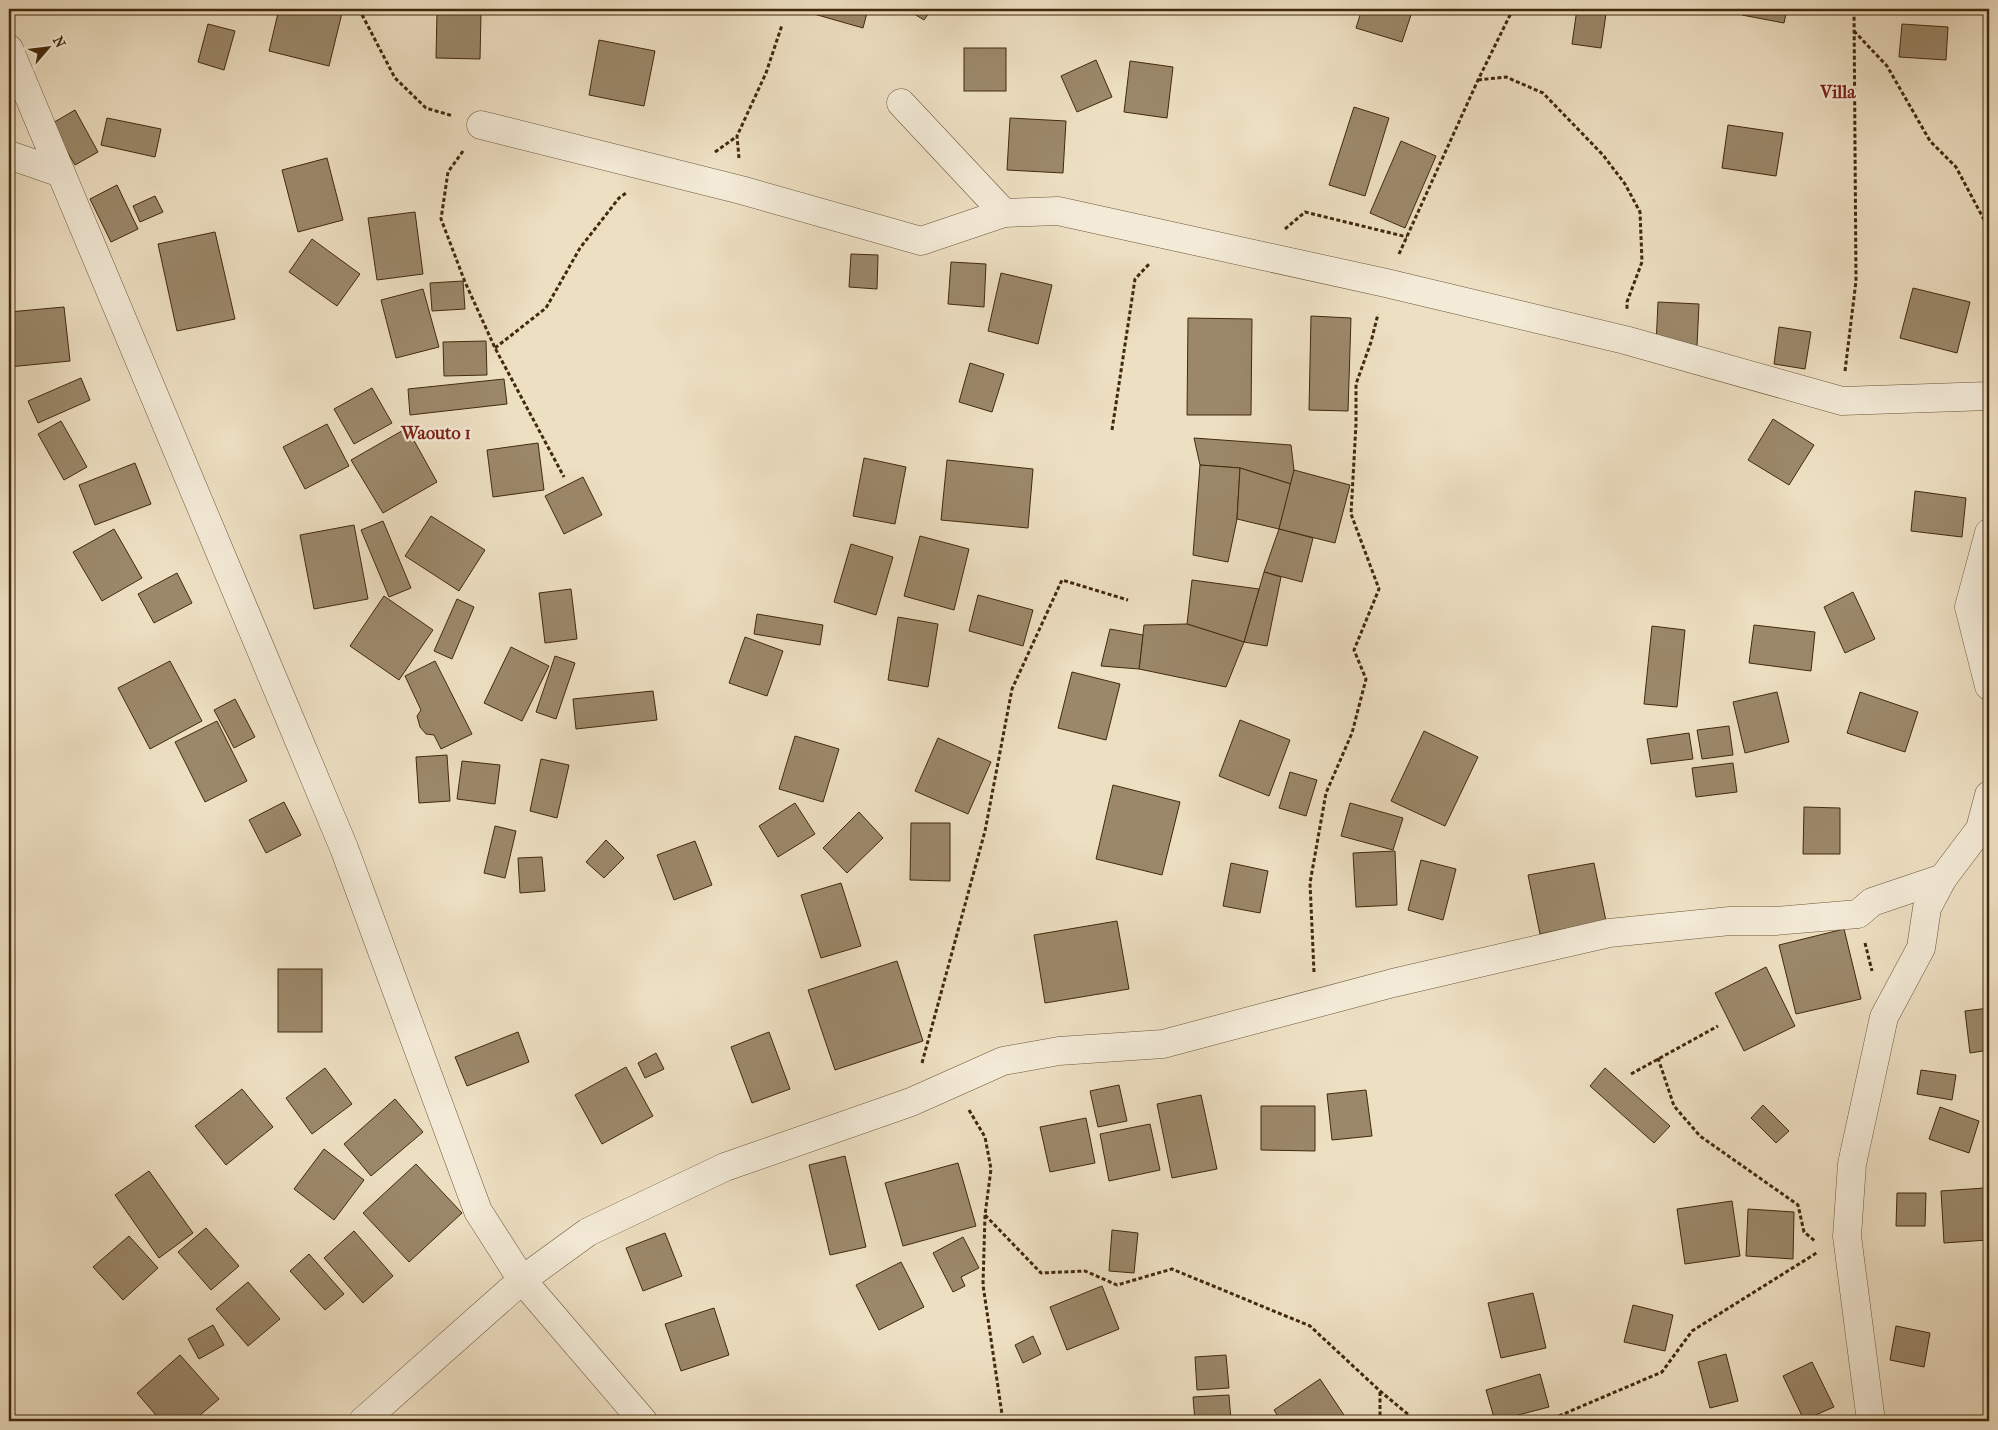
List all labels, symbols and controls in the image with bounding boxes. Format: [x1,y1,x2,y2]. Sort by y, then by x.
north arrow [22,22,72,72]
text: N [49,33,69,51]
district label: Villa [1819,82,1856,103]
district label: Waouto 1 [400,423,471,444]

